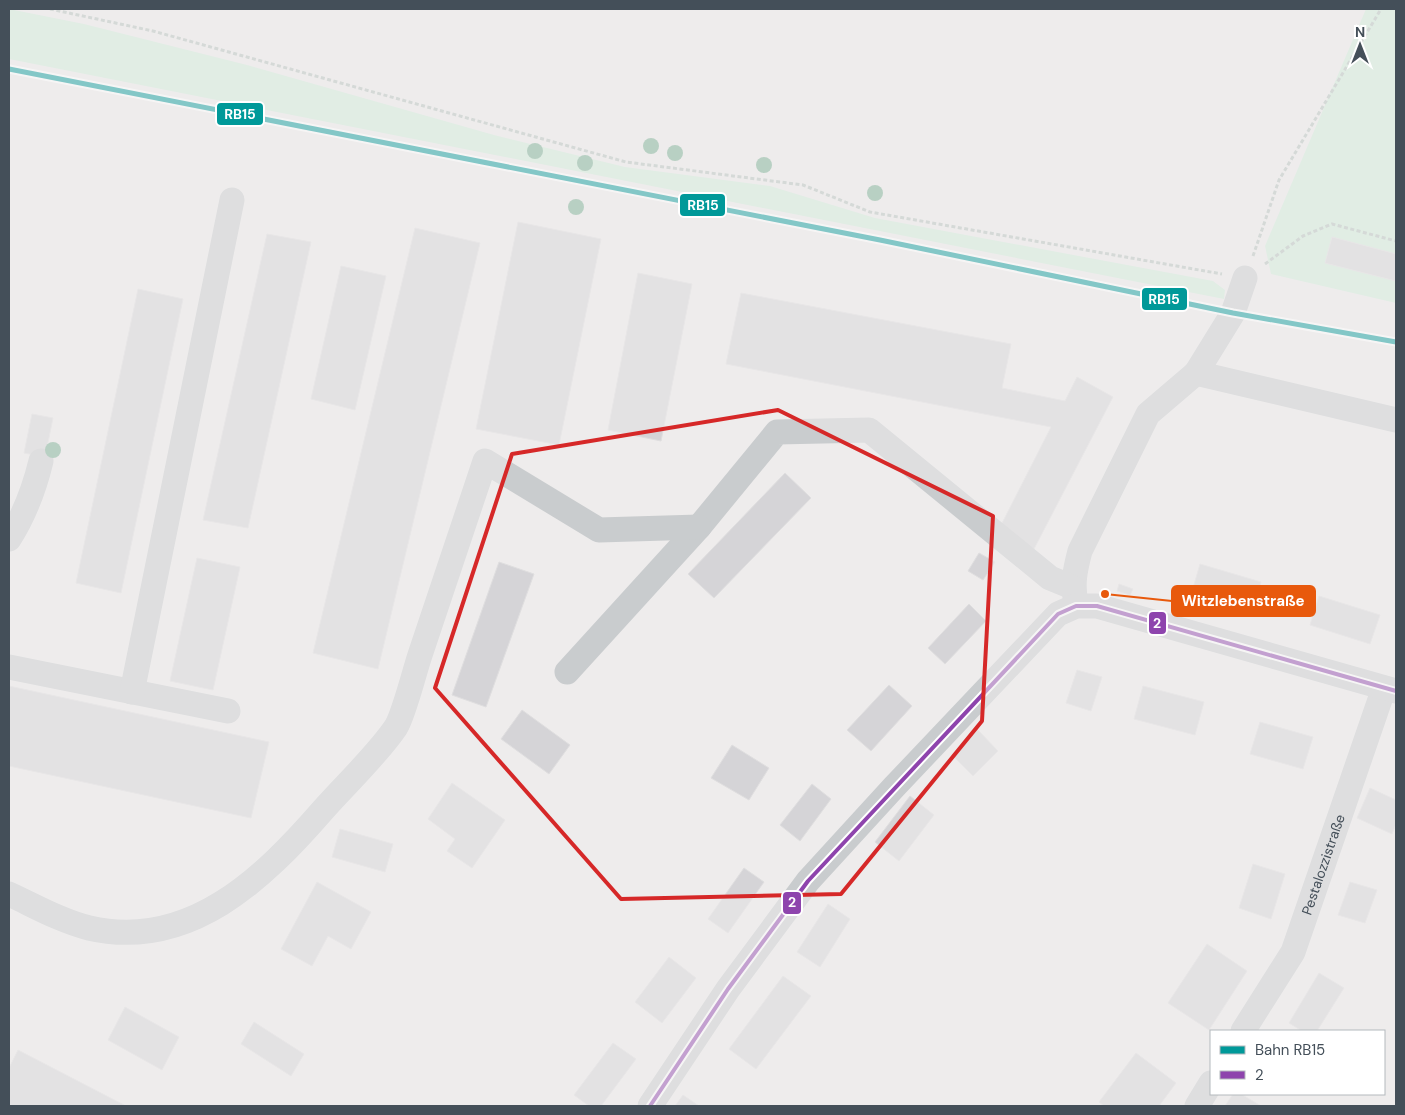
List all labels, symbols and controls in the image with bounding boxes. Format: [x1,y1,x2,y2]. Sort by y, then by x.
north arrow [1335,20,1385,70]
text: N [1355,23,1365,41]
line badge: RB15 [216,102,264,126]
text: RB15 [224,105,256,123]
line badge: RB15 [679,193,726,217]
text: RB15 [687,196,719,214]
line badge: RB15 [1141,287,1188,311]
text: RB15 [1148,290,1180,308]
callout: Witzlebenstraße [1172,586,1315,616]
text: Witzlebenstraße [1181,591,1305,611]
line badge: 2 [1148,611,1167,635]
text: 2 [1153,614,1161,632]
street label: Pestalozzistraße [1297,812,1349,917]
line badge: 2 [782,891,802,915]
text: 2 [788,893,796,911]
legend [1210,1030,1385,1095]
text: Bahn RB15 [1255,1040,1325,1060]
text: 2 [1255,1065,1264,1085]

